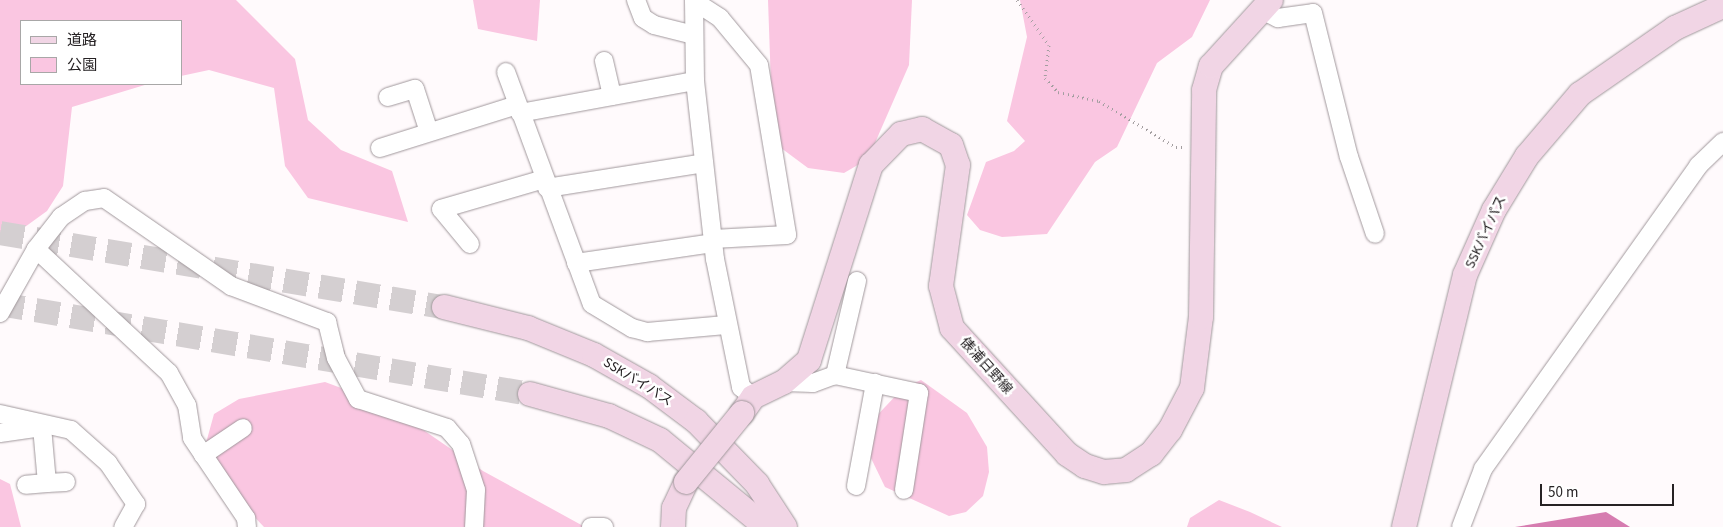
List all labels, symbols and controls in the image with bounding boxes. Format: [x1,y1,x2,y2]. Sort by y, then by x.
legend [20,20,182,85]
text: 道路 [67,30,97,51]
text: 公園 [67,55,97,76]
street label: SSKバイパス [1462,193,1510,271]
street label: 俵浦日野線 [956,334,1016,398]
street label: SSKバイパス [600,354,676,410]
scale bar [1543,474,1677,506]
text: 50 m [1548,482,1578,503]

